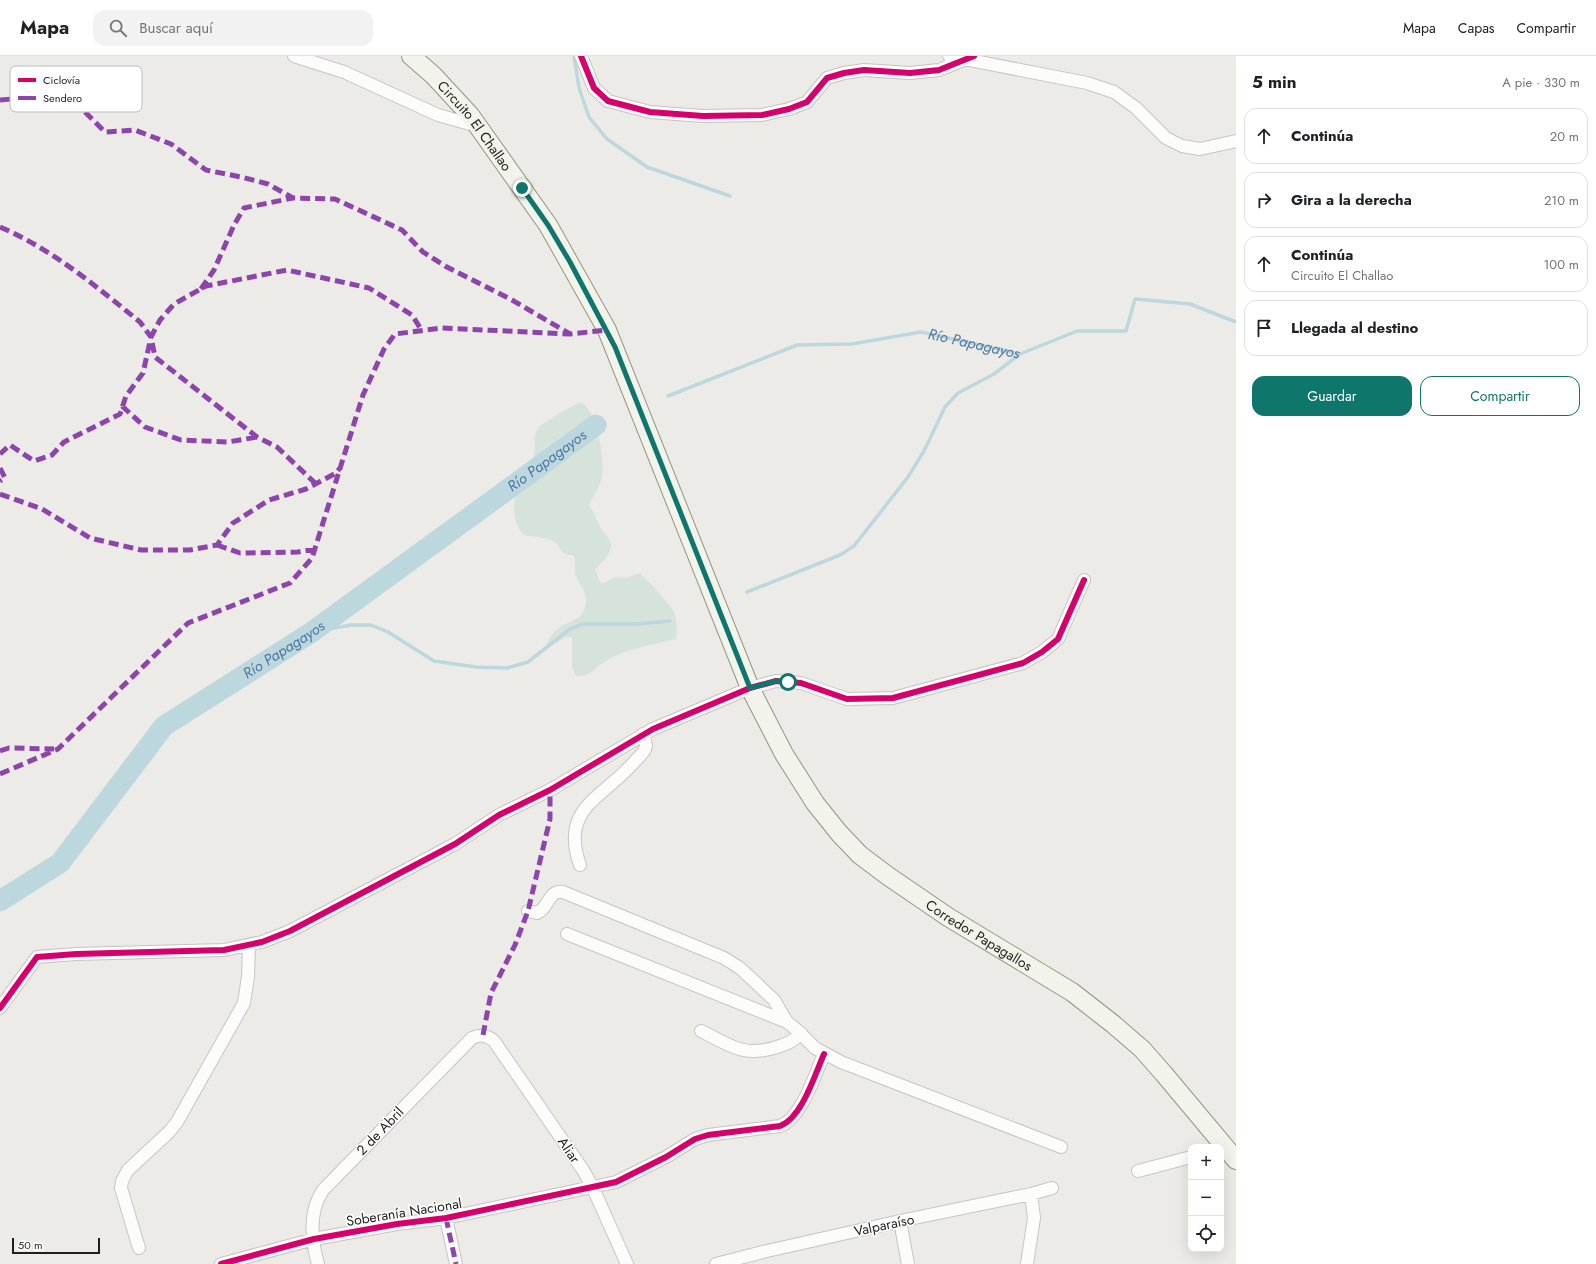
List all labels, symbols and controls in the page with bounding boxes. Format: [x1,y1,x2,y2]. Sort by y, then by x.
search box [93,10,373,46]
text: Mapa [20,14,69,41]
icon: search [107,17,129,39]
text: Buscar aquí [139,17,213,39]
text: Mapa [1403,18,1436,38]
text: Capas [1458,18,1495,38]
text: Compartir [1517,18,1576,38]
legend [10,66,142,112]
text: 5 min [1252,70,1296,94]
text: Ciclovía [43,72,80,88]
text: A pie · 330 m [1502,73,1580,92]
street label: Circuito El Challao [433,76,517,175]
text: Sendero [43,90,82,106]
icon: ahead [1253,125,1275,147]
text: Continúa [1291,125,1353,147]
text: 20 m [1550,127,1579,146]
route end [513,179,531,197]
icon: right [1253,189,1275,211]
text: Gira a la derecha [1291,189,1412,211]
text: 210 m [1544,191,1579,210]
text: Continúa [1291,244,1353,266]
icon: ahead [1253,253,1275,275]
text: 100 m [1544,255,1579,274]
text: Circuito El Challao [1291,266,1393,285]
icon: arrive [1253,317,1275,339]
text: Llegada al destino [1291,317,1418,339]
water label: Río Papagayos [926,323,1022,365]
button: Guardar [1252,376,1412,416]
button: Compartir [1420,376,1580,416]
water label: Río Papagayos [503,424,591,497]
water label: Río Papagayos [239,615,329,684]
route start [779,673,797,691]
street label: Corredor Papagallos [922,895,1036,976]
street label: 2 de Abril [352,1102,408,1160]
street label: Aliar [553,1133,585,1167]
map controls [1188,1144,1224,1252]
button: + [1188,1144,1224,1180]
button: − [1188,1180,1224,1216]
street label: Soberanía Nacional [345,1193,463,1231]
street label: Valparaíso [852,1209,916,1241]
button: locate [1188,1216,1224,1252]
scale bar [12,1236,100,1255]
text: 50 m [18,1237,43,1253]

